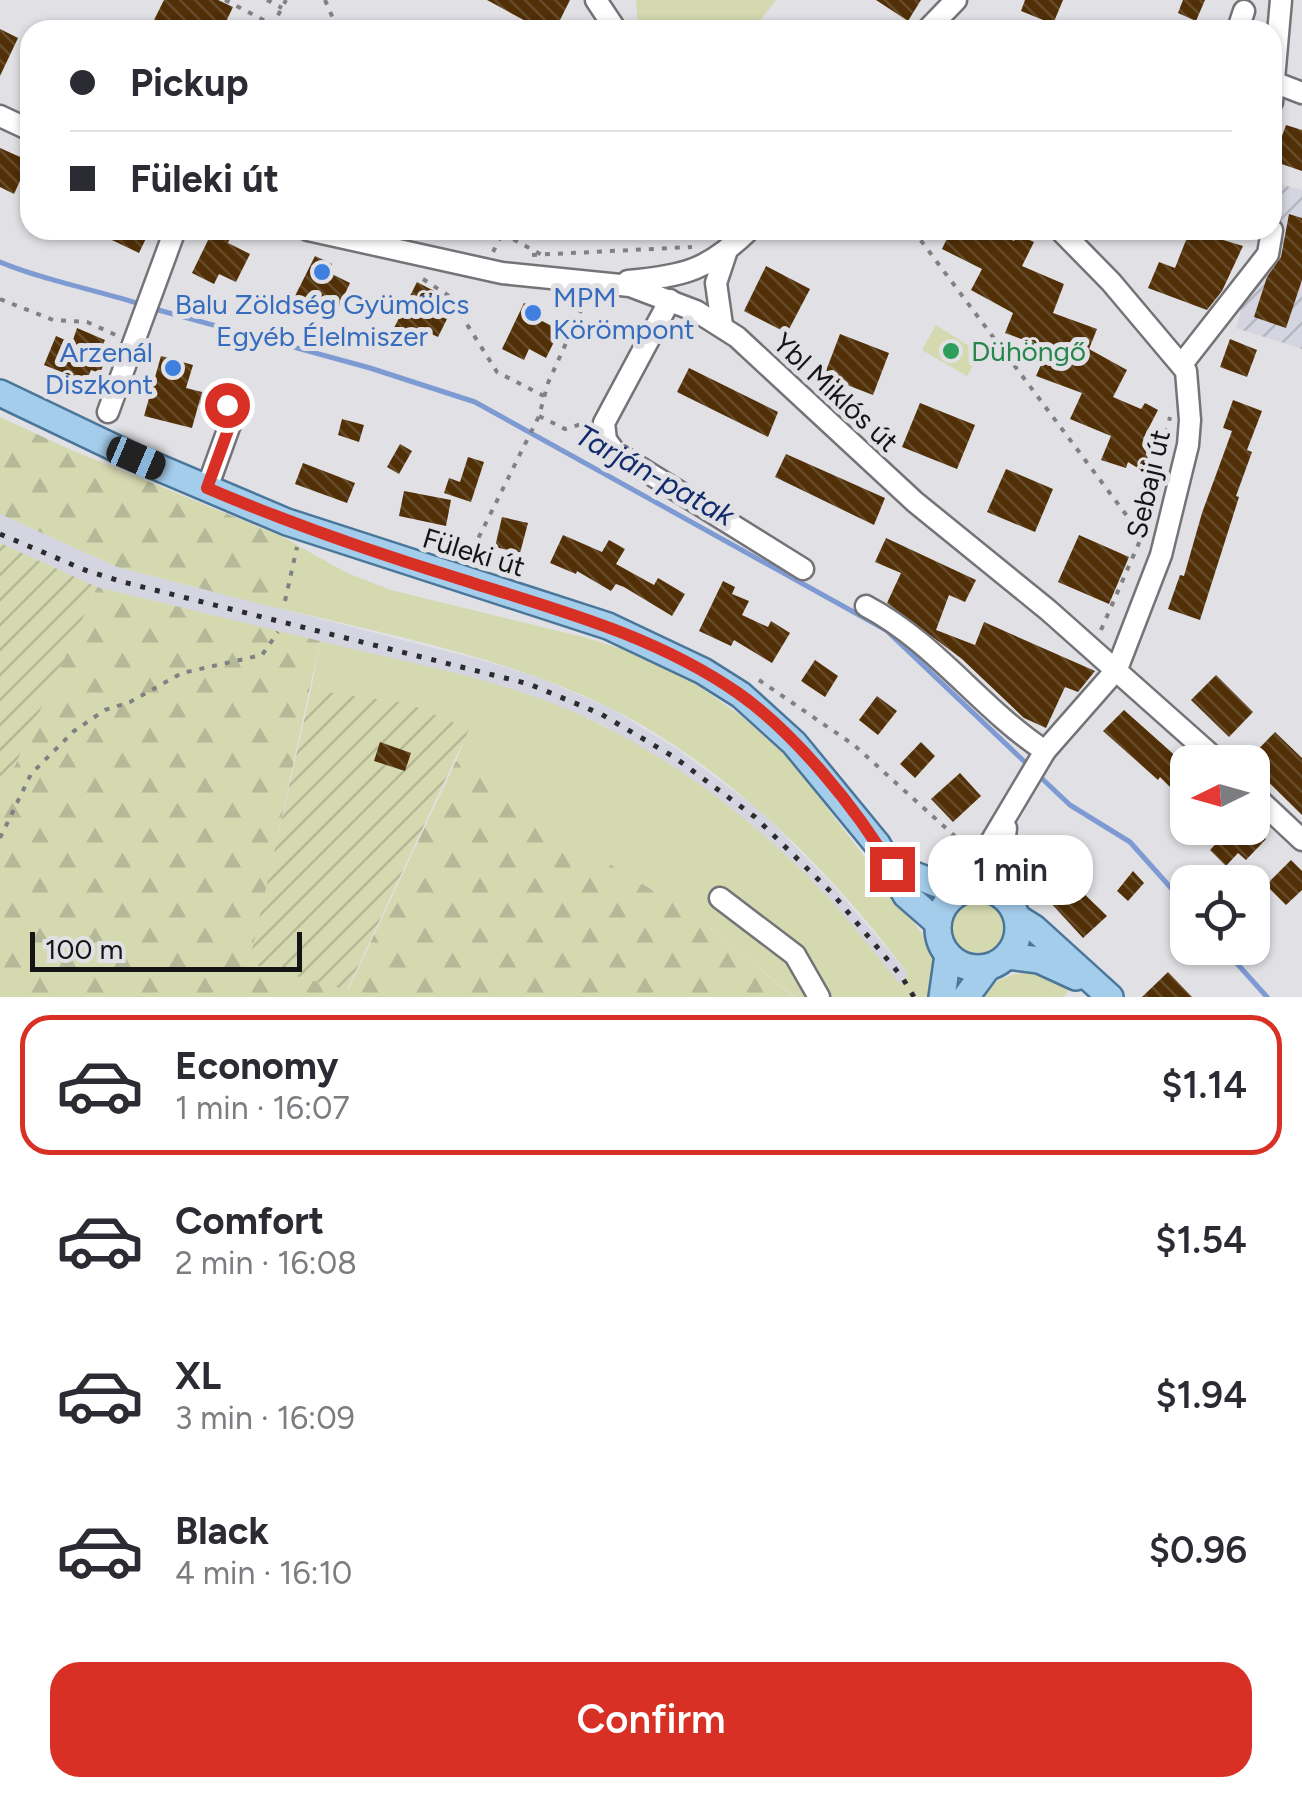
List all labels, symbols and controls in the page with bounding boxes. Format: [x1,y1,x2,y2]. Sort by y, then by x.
text: Pickup [130,60,248,106]
text: Füleki út [130,156,279,202]
marker: Balu Zöldség Gyümölcs Egyéb Élelmiszer [311,261,333,283]
place label: MPM Körömpont [553,280,695,346]
place label: Balu Zöldség Gyümölcs Egyéb Élelmiszer [175,287,469,353]
marker: MPM Körömpont [522,302,544,324]
street label: Ybl Miklós út [766,325,906,459]
place label: Dühöngő [971,334,1086,368]
place label: Arzenál Diszkont [45,335,153,401]
marker: Dühöngő [940,340,962,362]
marker: Arzenál Diszkont [162,357,184,379]
route start [205,383,250,428]
water label: Tarján-patak [569,416,742,535]
street label: Sebaji út [1119,426,1177,542]
car [103,432,169,484]
street label: Füleki út [419,520,529,584]
north arrow [1170,745,1270,845]
map controls [1170,745,1270,965]
callout: 1 min [927,834,1092,904]
route end [870,847,915,892]
text: 1 min [973,851,1048,889]
button: locate [1170,865,1270,965]
scale bar [30,927,302,971]
text: 100 m [45,932,123,966]
icon: car [55,1040,145,1130]
text: Economy [175,1043,338,1089]
text: $1.14 [1161,1062,1247,1108]
text: 1 min · 16:07 [175,1089,350,1127]
icon: car [55,1195,145,1285]
text: Comfort [175,1198,324,1244]
text: $1.54 [1155,1217,1247,1263]
text: 2 min · 16:08 [175,1244,357,1282]
icon: car [55,1350,145,1440]
text: XL [175,1353,221,1399]
text: $1.94 [1155,1372,1247,1418]
text: 3 min · 16:09 [175,1399,355,1437]
icon: car [55,1505,145,1595]
text: Black [175,1508,269,1554]
text: $0.96 [1149,1527,1247,1573]
text: 4 min · 16:10 [175,1554,352,1592]
button: Confirm [50,1662,1252,1777]

